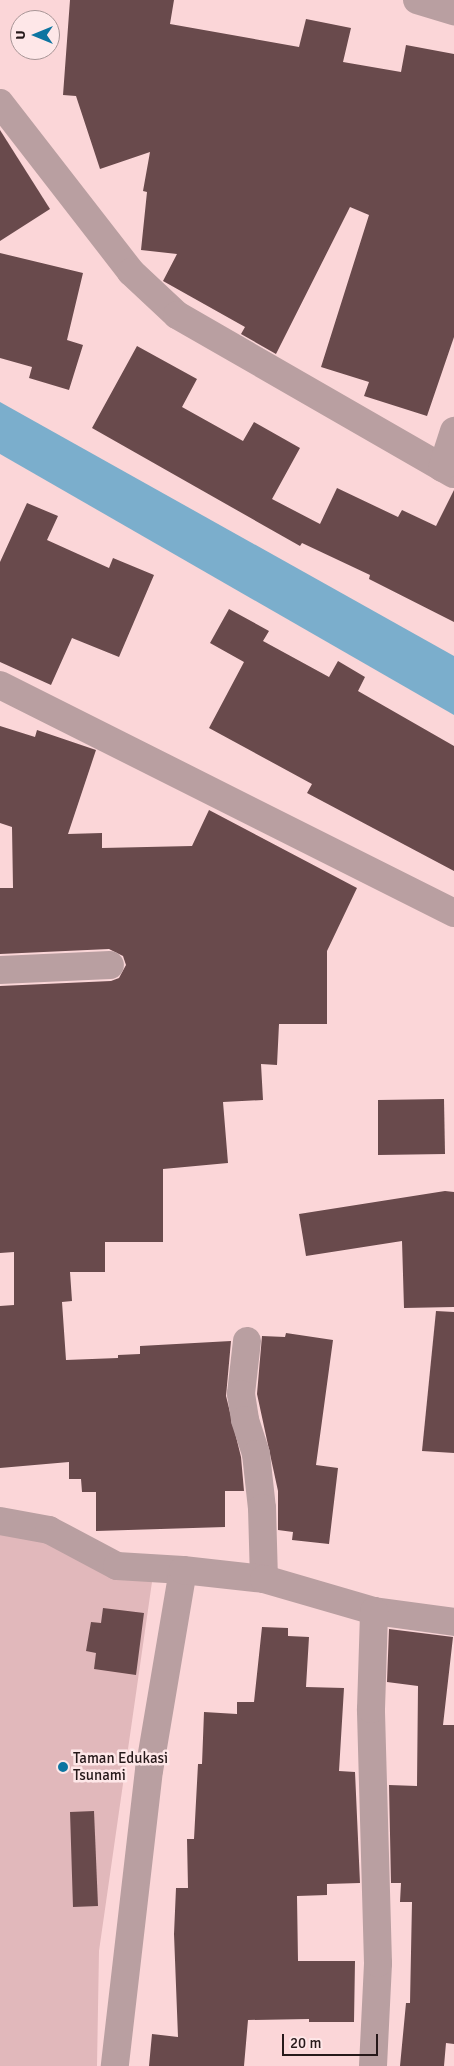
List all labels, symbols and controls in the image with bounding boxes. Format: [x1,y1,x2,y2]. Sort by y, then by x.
north arrow [10,10,60,60]
text: U [12,30,29,40]
place label: Taman Edukasi Tsunami [73,1749,168,1784]
marker: Taman Edukasi Tsunami [57,1761,69,1773]
scale bar [284,2024,380,2056]
text: 20 m [290,2034,321,2052]

